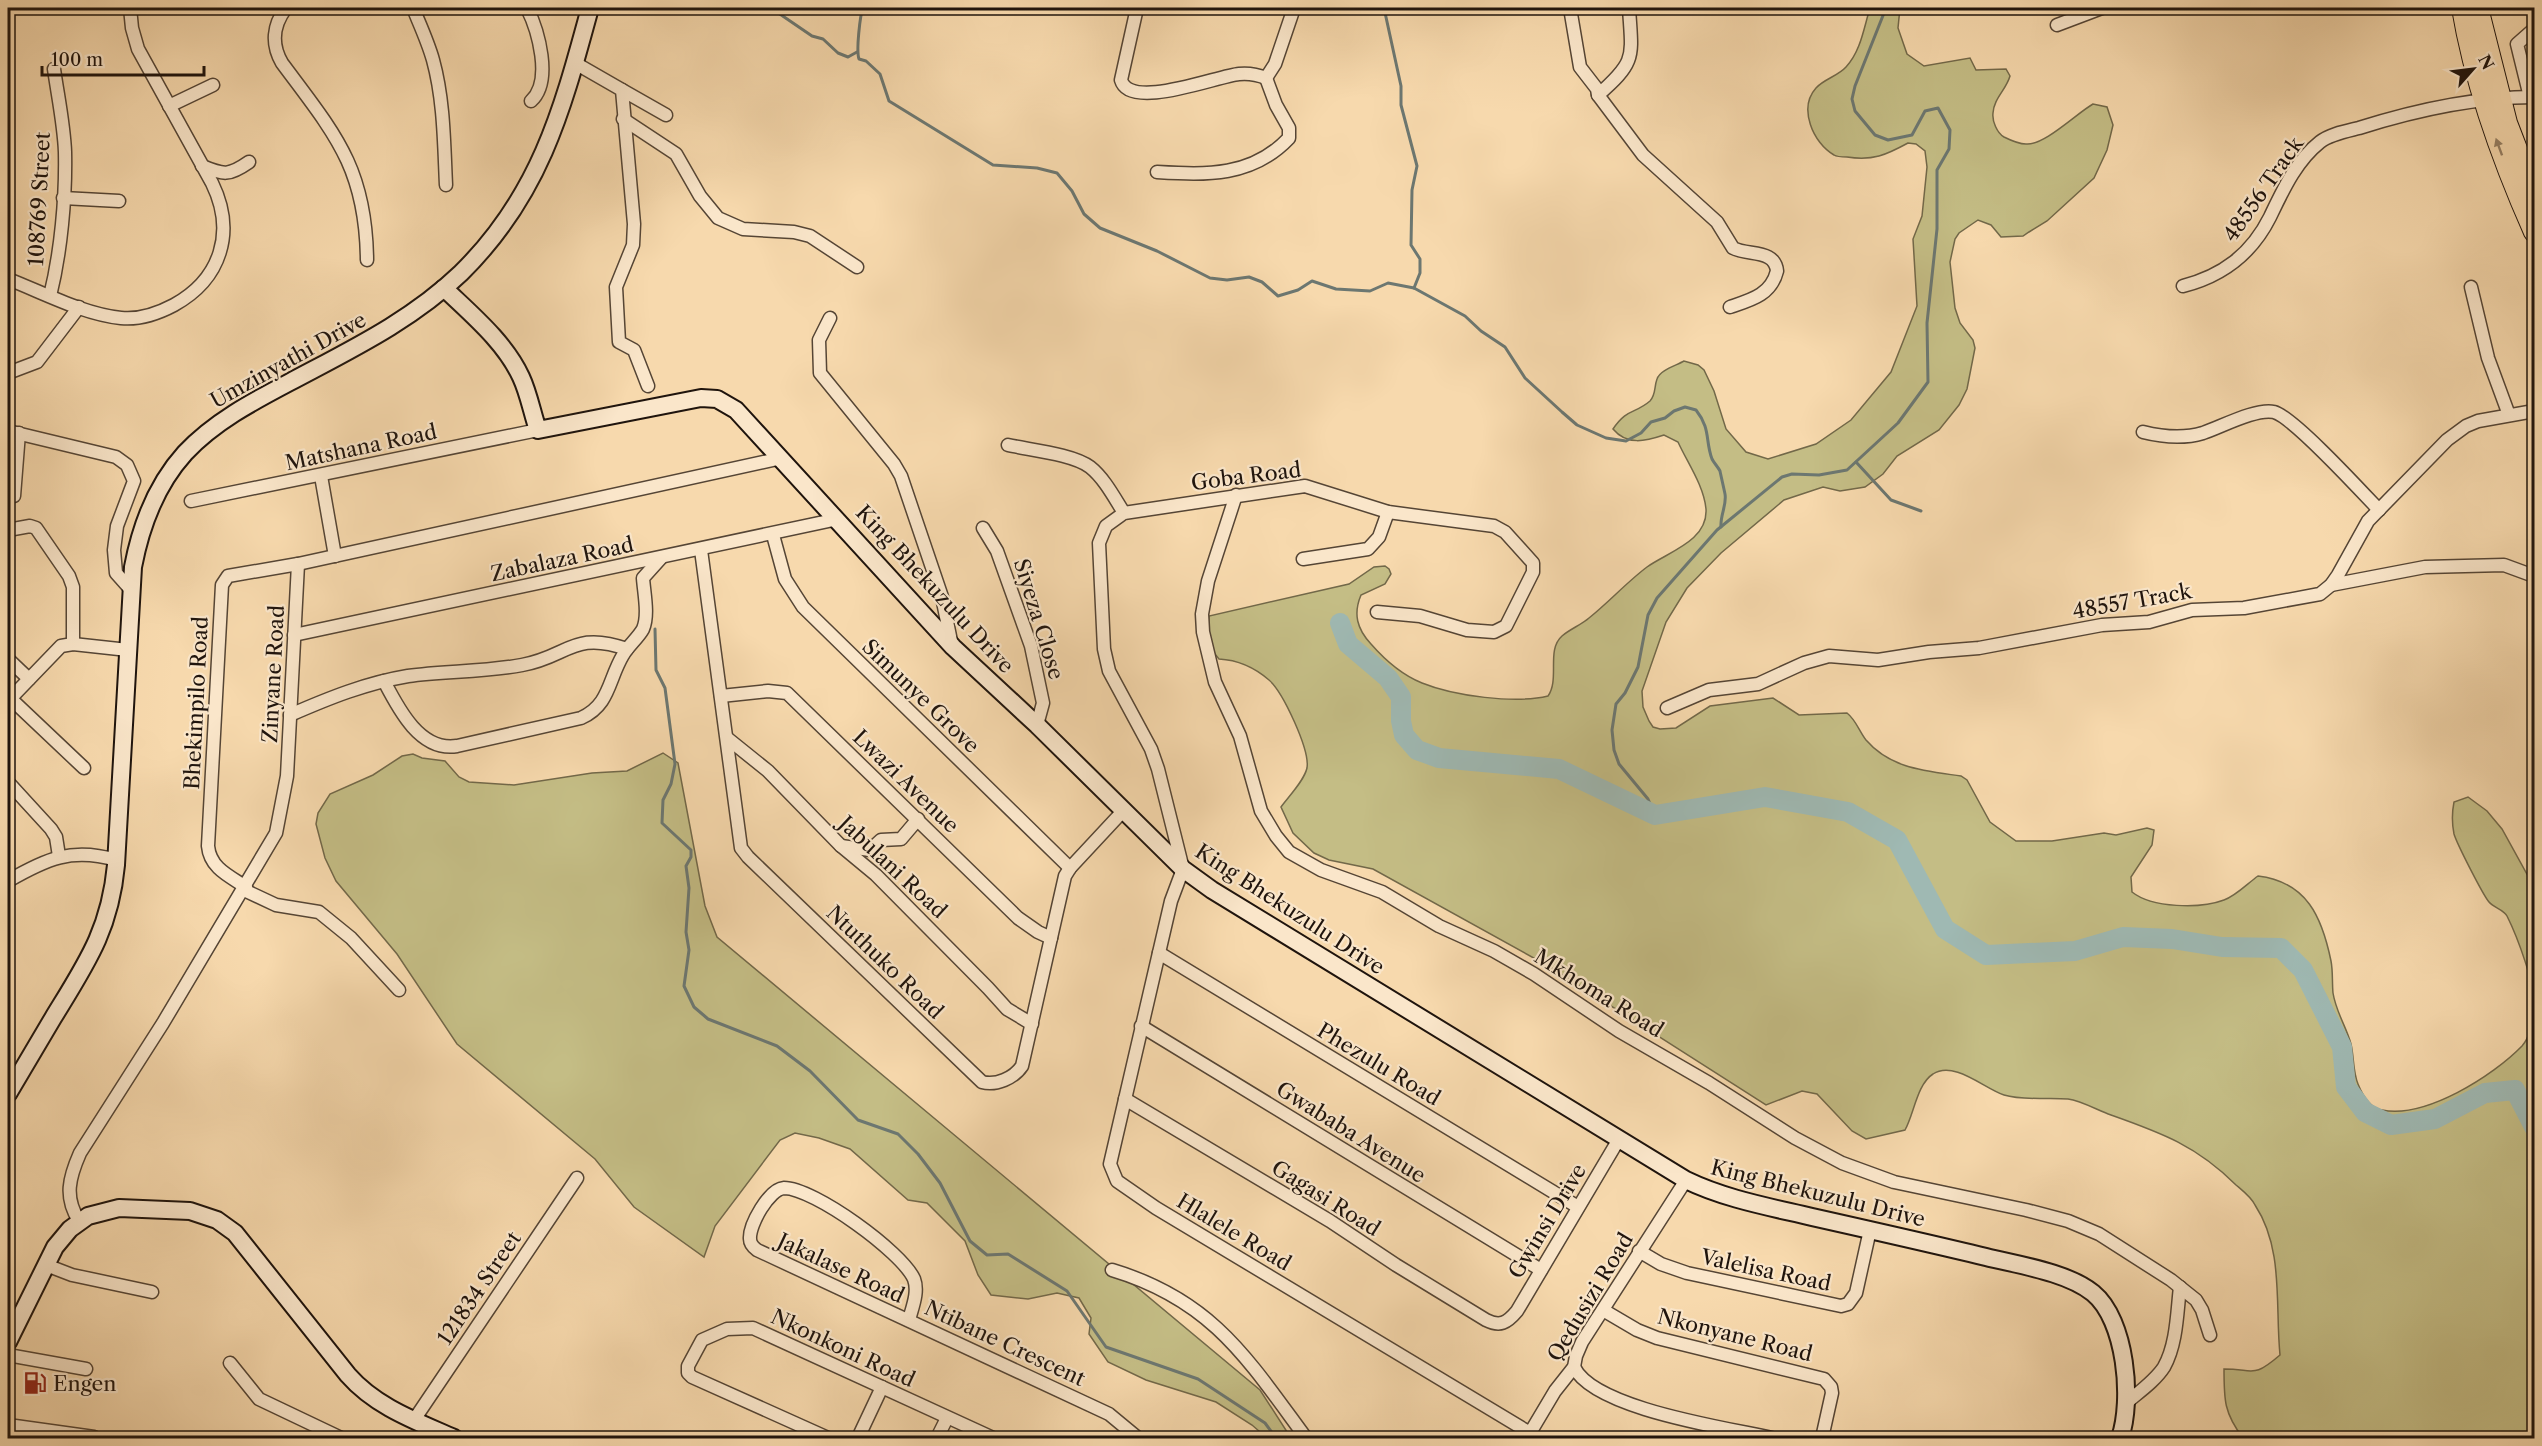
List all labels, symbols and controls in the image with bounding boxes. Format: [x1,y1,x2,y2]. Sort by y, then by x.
scale bar [42,39,204,77]
north arrow [2443,39,2503,99]
text: 100 m [51,49,103,71]
text: N [2474,51,2498,73]
street label: 108769 Street [23,131,55,267]
street label: 48556 Track [2218,131,2309,246]
one-way arrow [2493,138,2503,156]
street label: Umzinyathi Drive [206,307,370,413]
street label: Matshana Road [283,419,439,475]
street label: Goba Road [1189,457,1303,495]
street label: King Bhekuzulu Drive [851,500,1019,678]
street label: Zabalaza Road [488,532,636,586]
street label: Siyeza Close [1009,556,1069,682]
street label: 48557 Track [2071,578,2194,624]
street label: Zinyane Road [257,604,289,743]
street label: Bhekimpilo Road [179,616,213,790]
street label: Simunye Grove [857,634,985,758]
street label: Lwazi Avenue [848,724,964,838]
street label: Jabulani Road [832,809,952,923]
street label: King Bhekuzulu Drive [1191,839,1389,979]
street label: Ntuthuko Road [821,900,949,1024]
street label: Mkhoma Road [1530,943,1668,1043]
street label: Phezulu Road [1313,1017,1445,1111]
street label: Gwababa Avenue [1272,1076,1430,1188]
street label: King Bhekuzulu Drive [1708,1154,1928,1232]
street label: Gagasi Road [1267,1155,1385,1241]
street label: Gwinsi Drive [1503,1159,1591,1283]
street label: Hlalele Road [1172,1188,1296,1276]
street label: 121834 Street [432,1226,526,1349]
street label: Jakalase Road [771,1227,908,1308]
street label: Qedusizi Road [1542,1228,1638,1366]
street label: Valelisa Road [1698,1244,1834,1296]
street label: Ntibane Crescent [921,1295,1090,1391]
street label: Nkonkoni Road [767,1304,919,1392]
street label: Nkonyane Road [1655,1304,1815,1366]
fuel station icon: Engen [22,1370,48,1396]
place label: Engen [53,1371,117,1396]

